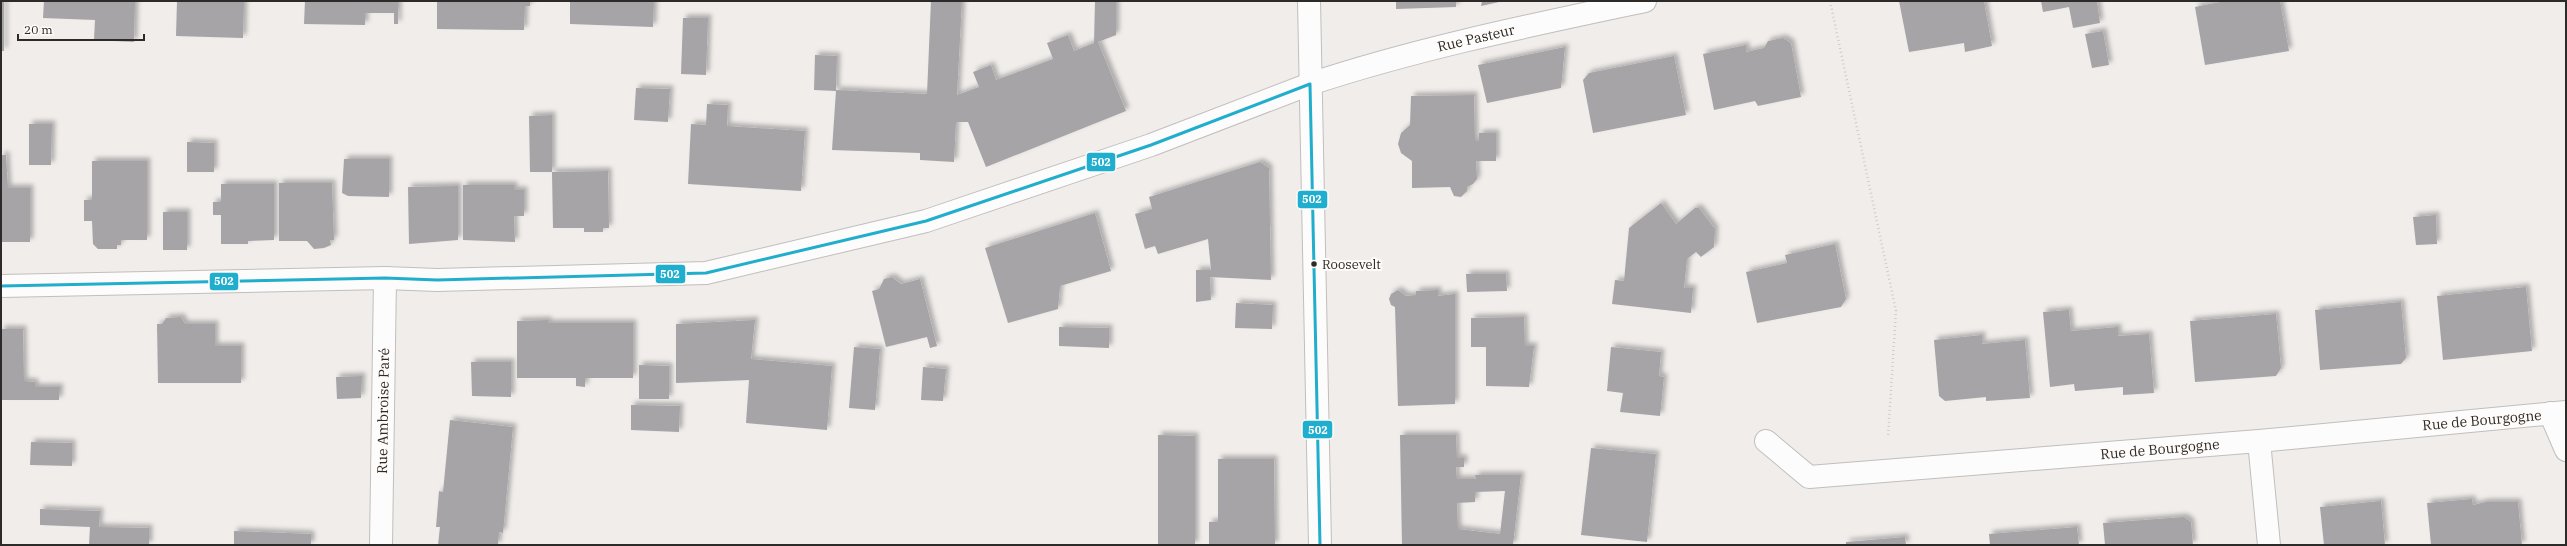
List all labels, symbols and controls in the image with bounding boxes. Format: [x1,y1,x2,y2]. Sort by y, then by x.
scale bar [18,16,144,42]
street label: Rue Pasteur [1435,20,1517,56]
text: 20 m [24,22,53,37]
line badge: 502 [1086,152,1116,172]
text: 502 [1091,155,1111,169]
line badge: 502 [1297,190,1328,209]
text: 502 [1302,192,1322,206]
place label: Roosevelt [1322,256,1381,273]
marker: Roosevelt [1309,259,1319,269]
line badge: 502 [655,264,686,284]
text: 502 [660,267,680,281]
line badge: 502 [209,272,239,291]
text: 502 [214,274,234,288]
street label: Rue Ambroise Paré [373,348,393,474]
street label: Rue de Bourgogne [2422,406,2542,434]
line badge: 502 [1302,420,1333,439]
text: 502 [1308,423,1328,437]
street label: Rue de Bourgogne [2100,435,2220,463]

